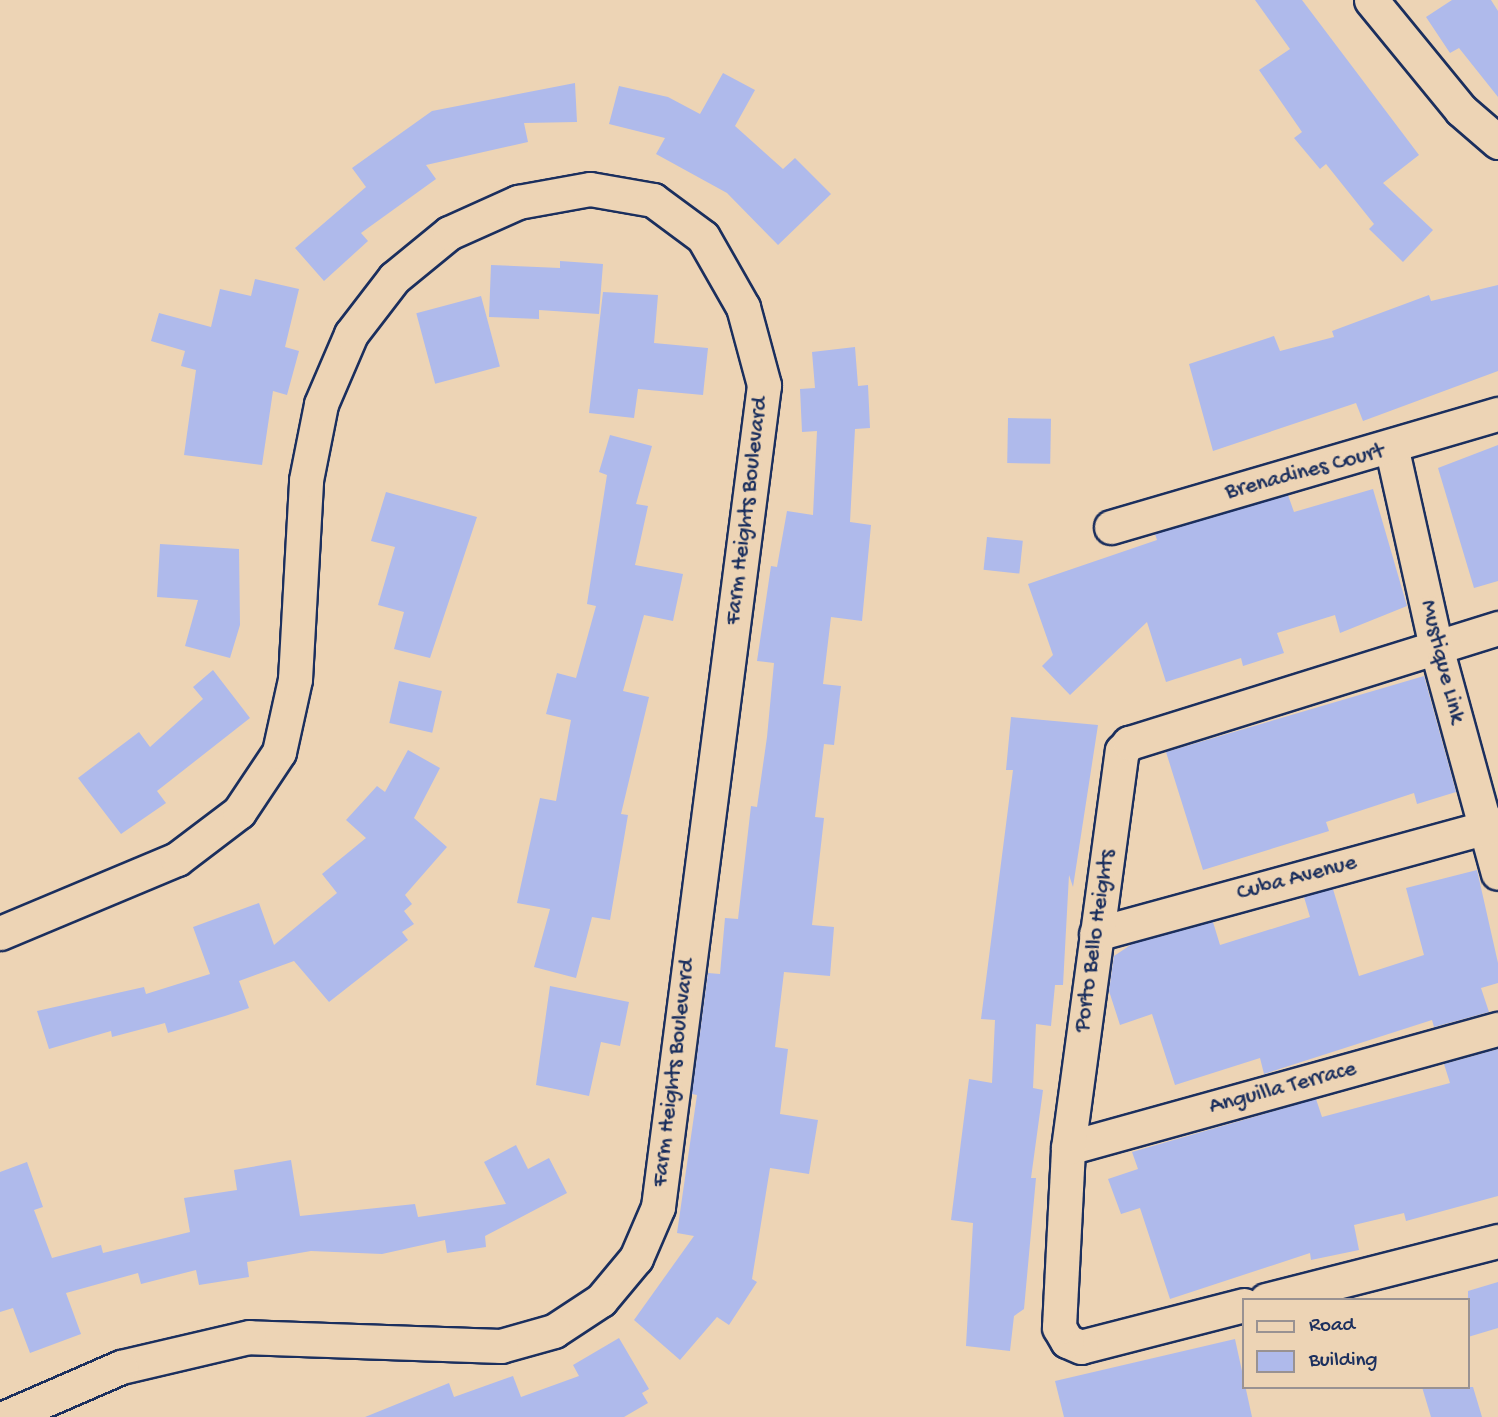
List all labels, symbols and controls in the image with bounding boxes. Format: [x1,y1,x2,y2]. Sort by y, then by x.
street label: Farm Heights Boulevard [720,396,776,626]
street label: Brenadines Court [1223,439,1387,507]
street label: Mustique Link [1412,598,1470,726]
street label: Porto Bello Heights [1070,848,1122,1034]
street label: Cuba Avenue [1234,850,1360,908]
street label: Farm Heights Boulevard [647,958,703,1188]
street label: Anguilla Terrace [1206,1056,1360,1122]
legend [1242,1298,1470,1389]
text: Road [1309,1314,1355,1339]
text: Building [1309,1349,1378,1374]

